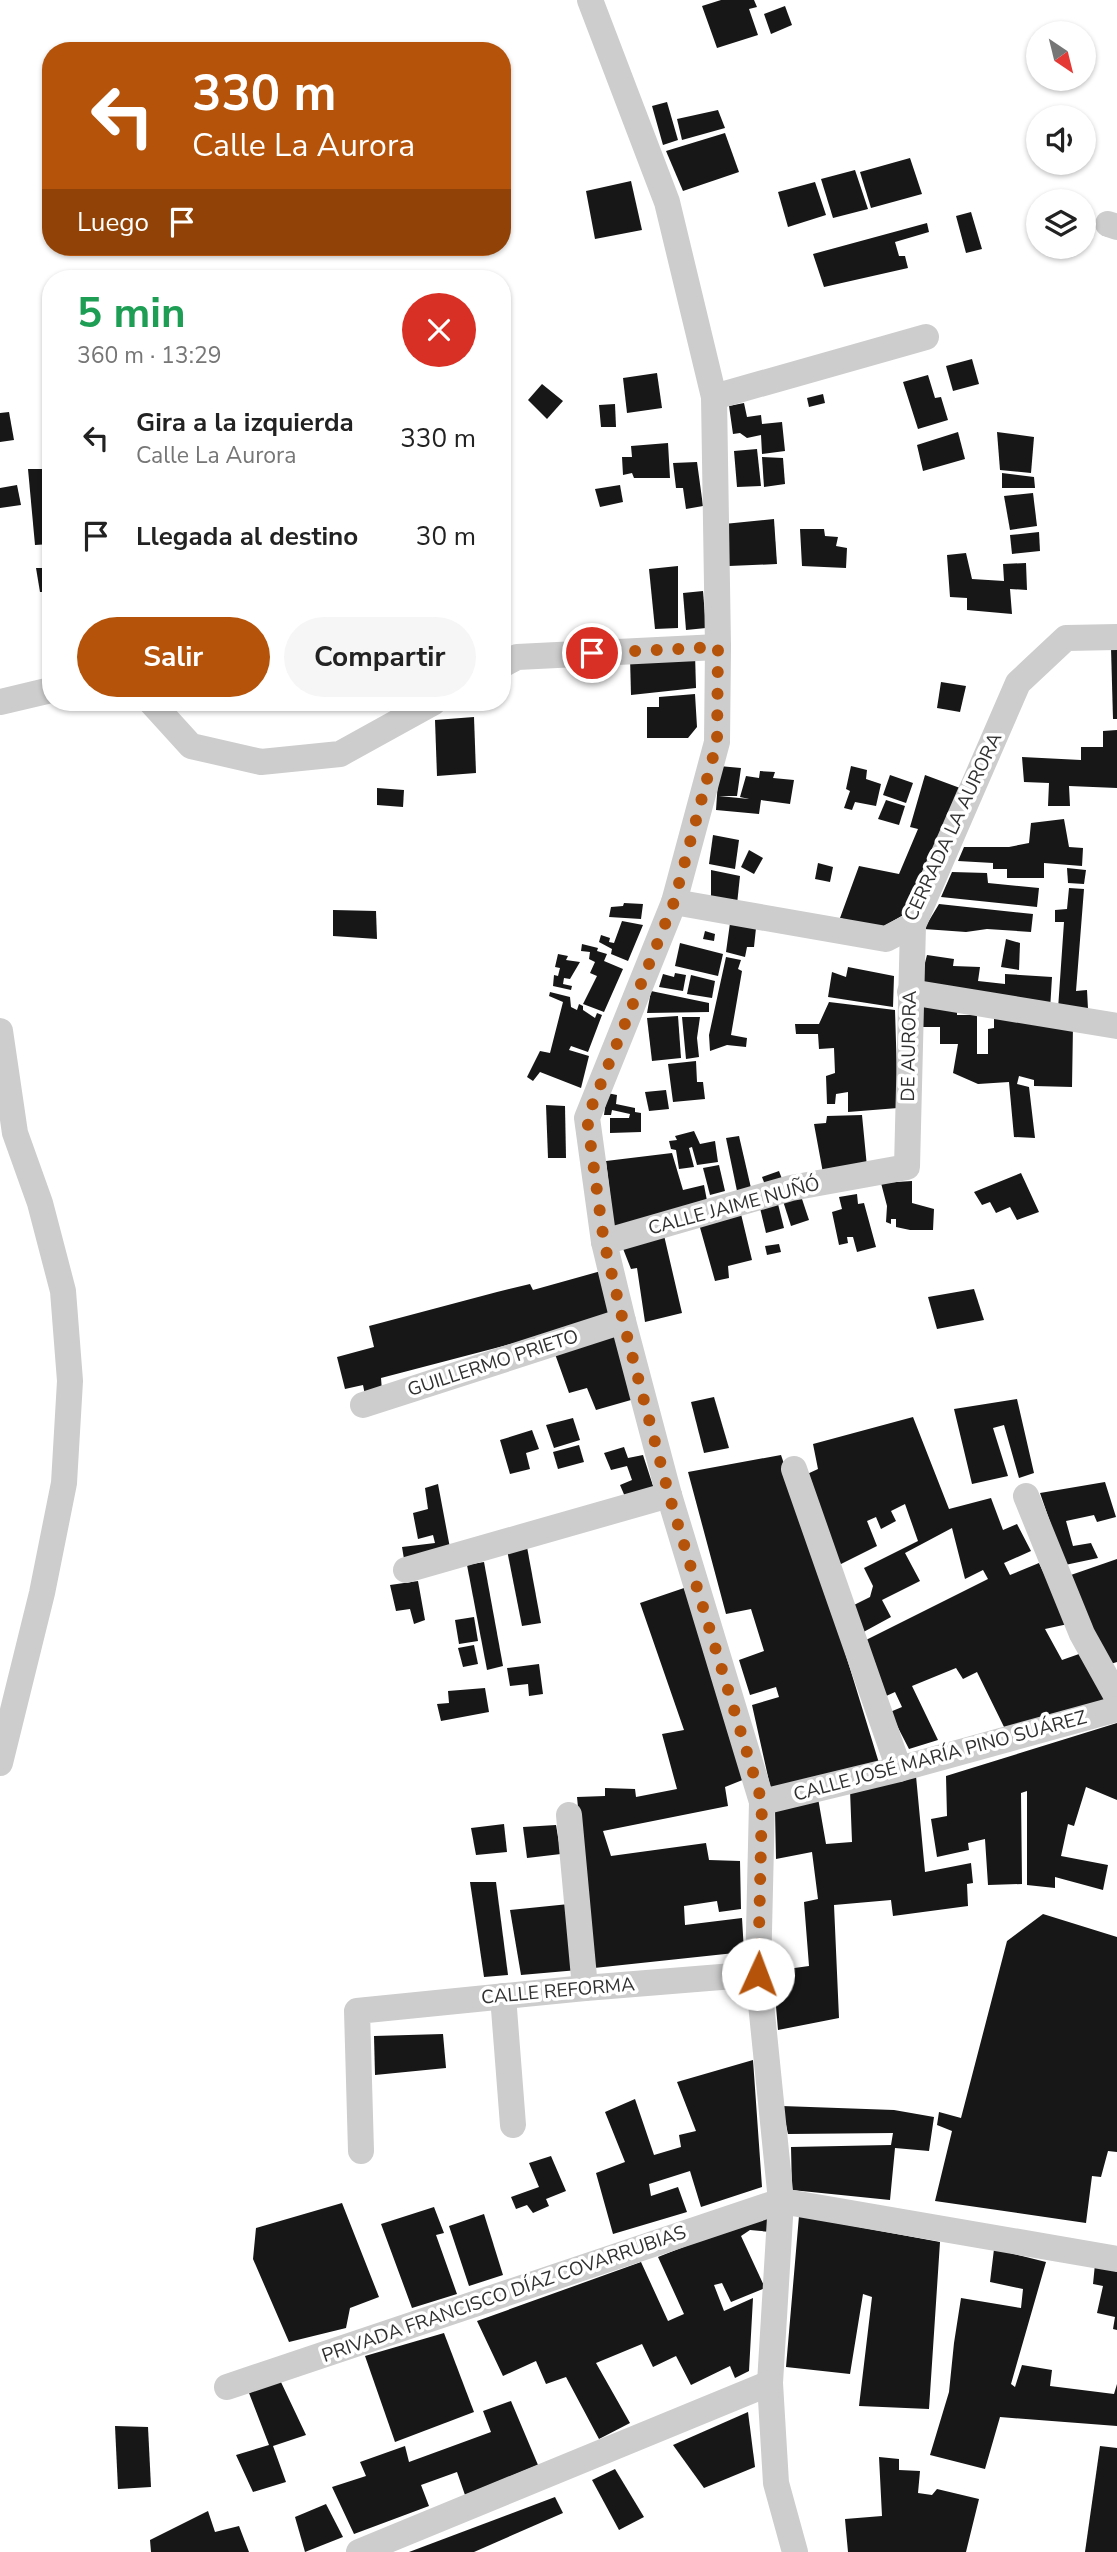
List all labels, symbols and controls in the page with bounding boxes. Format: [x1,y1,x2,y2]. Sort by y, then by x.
north arrow [1026,21,1096,91]
map controls [1026,21,1096,259]
text: 330 m [192,60,336,127]
icon: left [77,70,168,161]
button: sound [1026,105,1096,175]
text: Calle La Aurora [192,124,415,167]
button: layers [1026,189,1096,259]
icon: arrive [163,203,201,241]
text: Luego [77,205,149,240]
text: 5 min [77,285,186,342]
button: close [402,293,476,367]
text: 360 m · 13:29 [77,340,222,371]
text: Gira a la izquierda [136,405,354,440]
icon: left [77,419,115,457]
text: 330 m [400,421,476,456]
text: Calle La Aurora [136,440,296,471]
icon: arrive [77,517,115,555]
text: Llegada al destino [136,519,358,554]
text: 30 m [416,519,476,554]
button: Salir [77,617,270,697]
button: Compartir [284,617,476,697]
pin [562,623,622,683]
icon: arrive [573,634,611,672]
street label: CERRADA LA AURORA [898,728,1008,926]
street label: DE AURORA [895,990,923,1102]
street label: CALLE JAIME NUÑÓ [645,1171,823,1241]
street label: GUILLERMO PRIETO [404,1323,582,1403]
street label: CALLE JOSÉ MARÍA PINO SUÁREZ [791,1704,1089,1808]
position arrow [721,1937,795,2011]
street label: CALLE REFORMA [480,1971,636,2011]
street label: PRIVADA FRANCISCO DÍAZ COVARRUBIAS [318,2219,690,2369]

